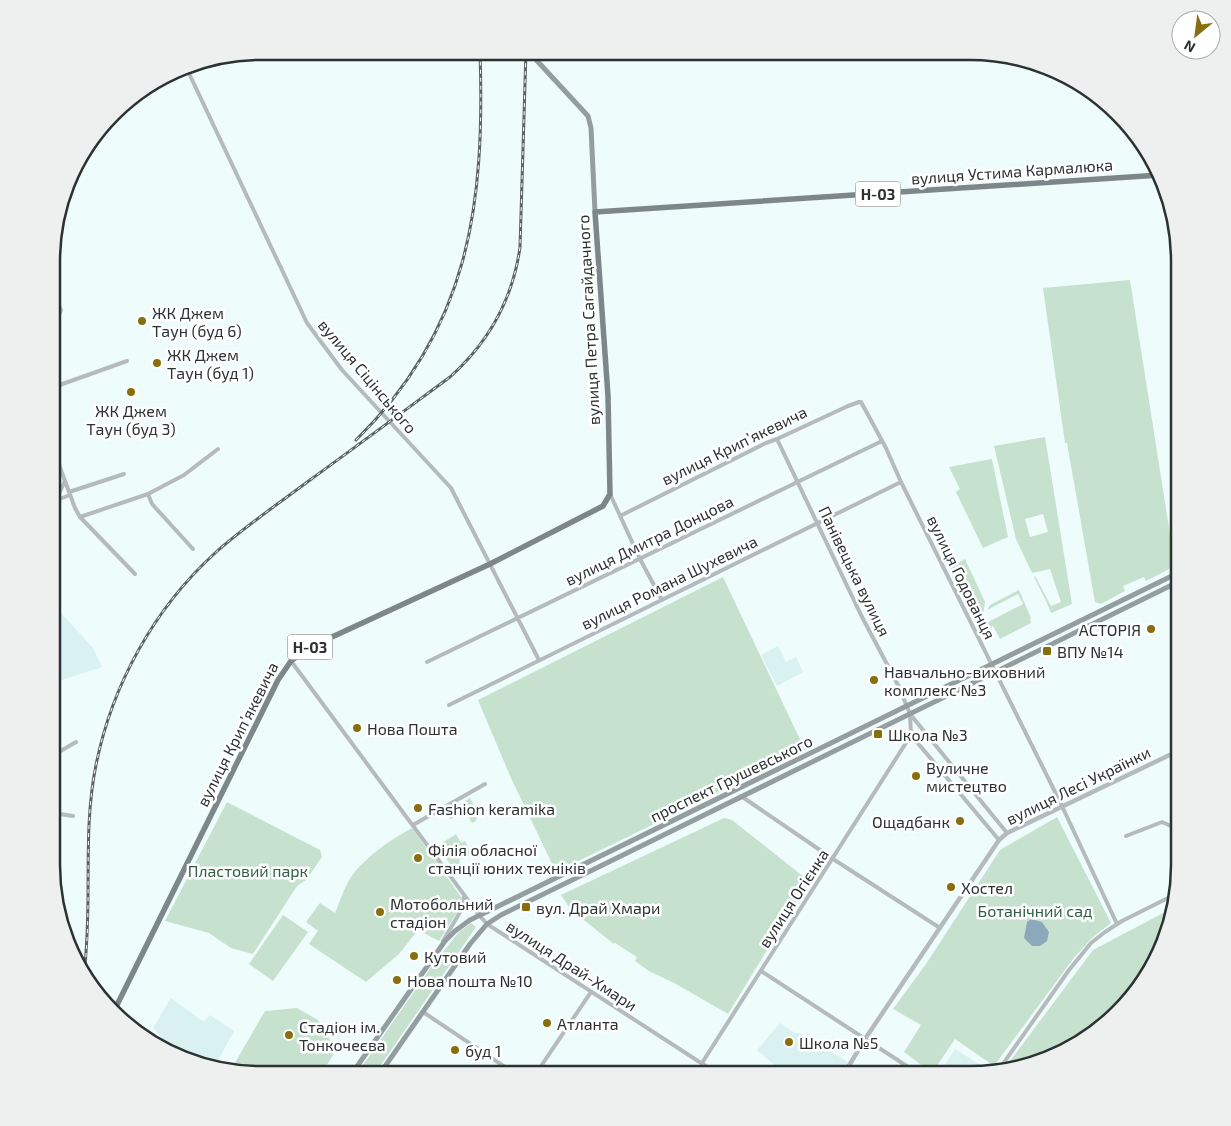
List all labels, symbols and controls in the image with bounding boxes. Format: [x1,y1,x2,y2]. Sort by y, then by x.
north arrow [1171,10,1221,60]
text: N [1181,37,1198,57]
street label: вулиця Устима Кармалюка [910,154,1114,189]
road number: Н-03 [856,182,900,206]
street label: вулиця Петра Сагайдачного [573,214,604,426]
place label: ЖК Джем Таун (буд 6) [152,303,242,341]
marker: ЖК Джем Таун (буд 6) [136,315,148,327]
street label: вулиця Сіцінського [314,315,421,438]
place label: ЖК Джем Таун (буд 1) [167,345,254,383]
marker: ЖК Джем Таун (буд 1) [151,357,163,369]
marker: ЖК Джем Таун (буд 3) [125,386,137,398]
place label: ЖК Джем Таун (буд 3) [86,401,176,439]
street label: вулиця Крипʼякевича [658,402,810,489]
street label: вулиця Дмитра Донцова [562,491,737,590]
street label: Панівецька вулиця [814,503,895,640]
street label: вулиця Годованця [923,512,1000,642]
street label: вулиця Романа Шухевича [578,531,761,634]
place label: АСТОРІЯ [1079,620,1141,639]
marker: АСТОРІЯ [1145,623,1157,635]
road number: Н-03 [288,634,332,660]
place label: ВПУ №14 [1057,642,1124,661]
marker: ВПУ №14 [1041,645,1053,657]
street label: вулиця Крипʼякевича [192,659,283,810]
place label: Навчально-виховний комплекс №3 [884,662,1045,699]
marker: Навчально-виховний комплекс №3 [868,674,880,686]
place label: Нова Пошта [367,719,458,738]
marker: Нова Пошта [351,722,363,734]
place label: Школа №3 [888,725,968,744]
marker: Школа №3 [872,728,884,740]
street label: проспект Грушевського [647,730,816,827]
street label: вулиця Лесі Українки [1003,742,1154,829]
place label: Вуличне мистецтво [926,758,1007,795]
marker: Вуличне мистецтво [910,770,922,782]
place label: Fashion keramika [428,799,555,818]
marker: Fashion keramika [412,802,424,814]
place label: Ощадбанк [872,812,950,831]
marker: Ощадбанк [954,815,966,827]
place label: Філія обласної станції юних техніків [428,840,586,877]
street label: вулиця Огієнка [754,845,833,951]
marker: Філія обласної станції юних техніків [412,852,424,864]
park label: Пластовий парк [188,861,309,880]
place label: Хостел [961,878,1013,897]
marker: Хостел [945,881,957,893]
place label: Мотобольний стадіон [390,894,493,931]
place label: вул. Драй Хмари [536,898,661,918]
marker: вул. Драй Хмари [520,901,532,913]
park label: Ботанічний сад [978,901,1092,920]
marker: Мотобольний стадіон [374,906,386,918]
street label: вулиця Драй-Хмари [503,916,641,1015]
place label: Кутовий [424,947,486,967]
marker: Кутовий [408,950,420,962]
place label: Нова пошта №10 [407,971,533,990]
marker: Нова пошта №10 [391,974,403,986]
place label: Атланта [557,1014,619,1033]
place label: Стадіон ім. Тонкочеєва [299,1017,386,1054]
marker: Атланта [541,1017,553,1029]
marker: Стадіон ім. Тонкочеєва [283,1029,295,1041]
place label: Школа №5 [799,1033,878,1052]
marker: Школа №5 [783,1036,795,1048]
place label: буд 1 [465,1041,501,1061]
marker: буд 1 [449,1044,461,1056]

